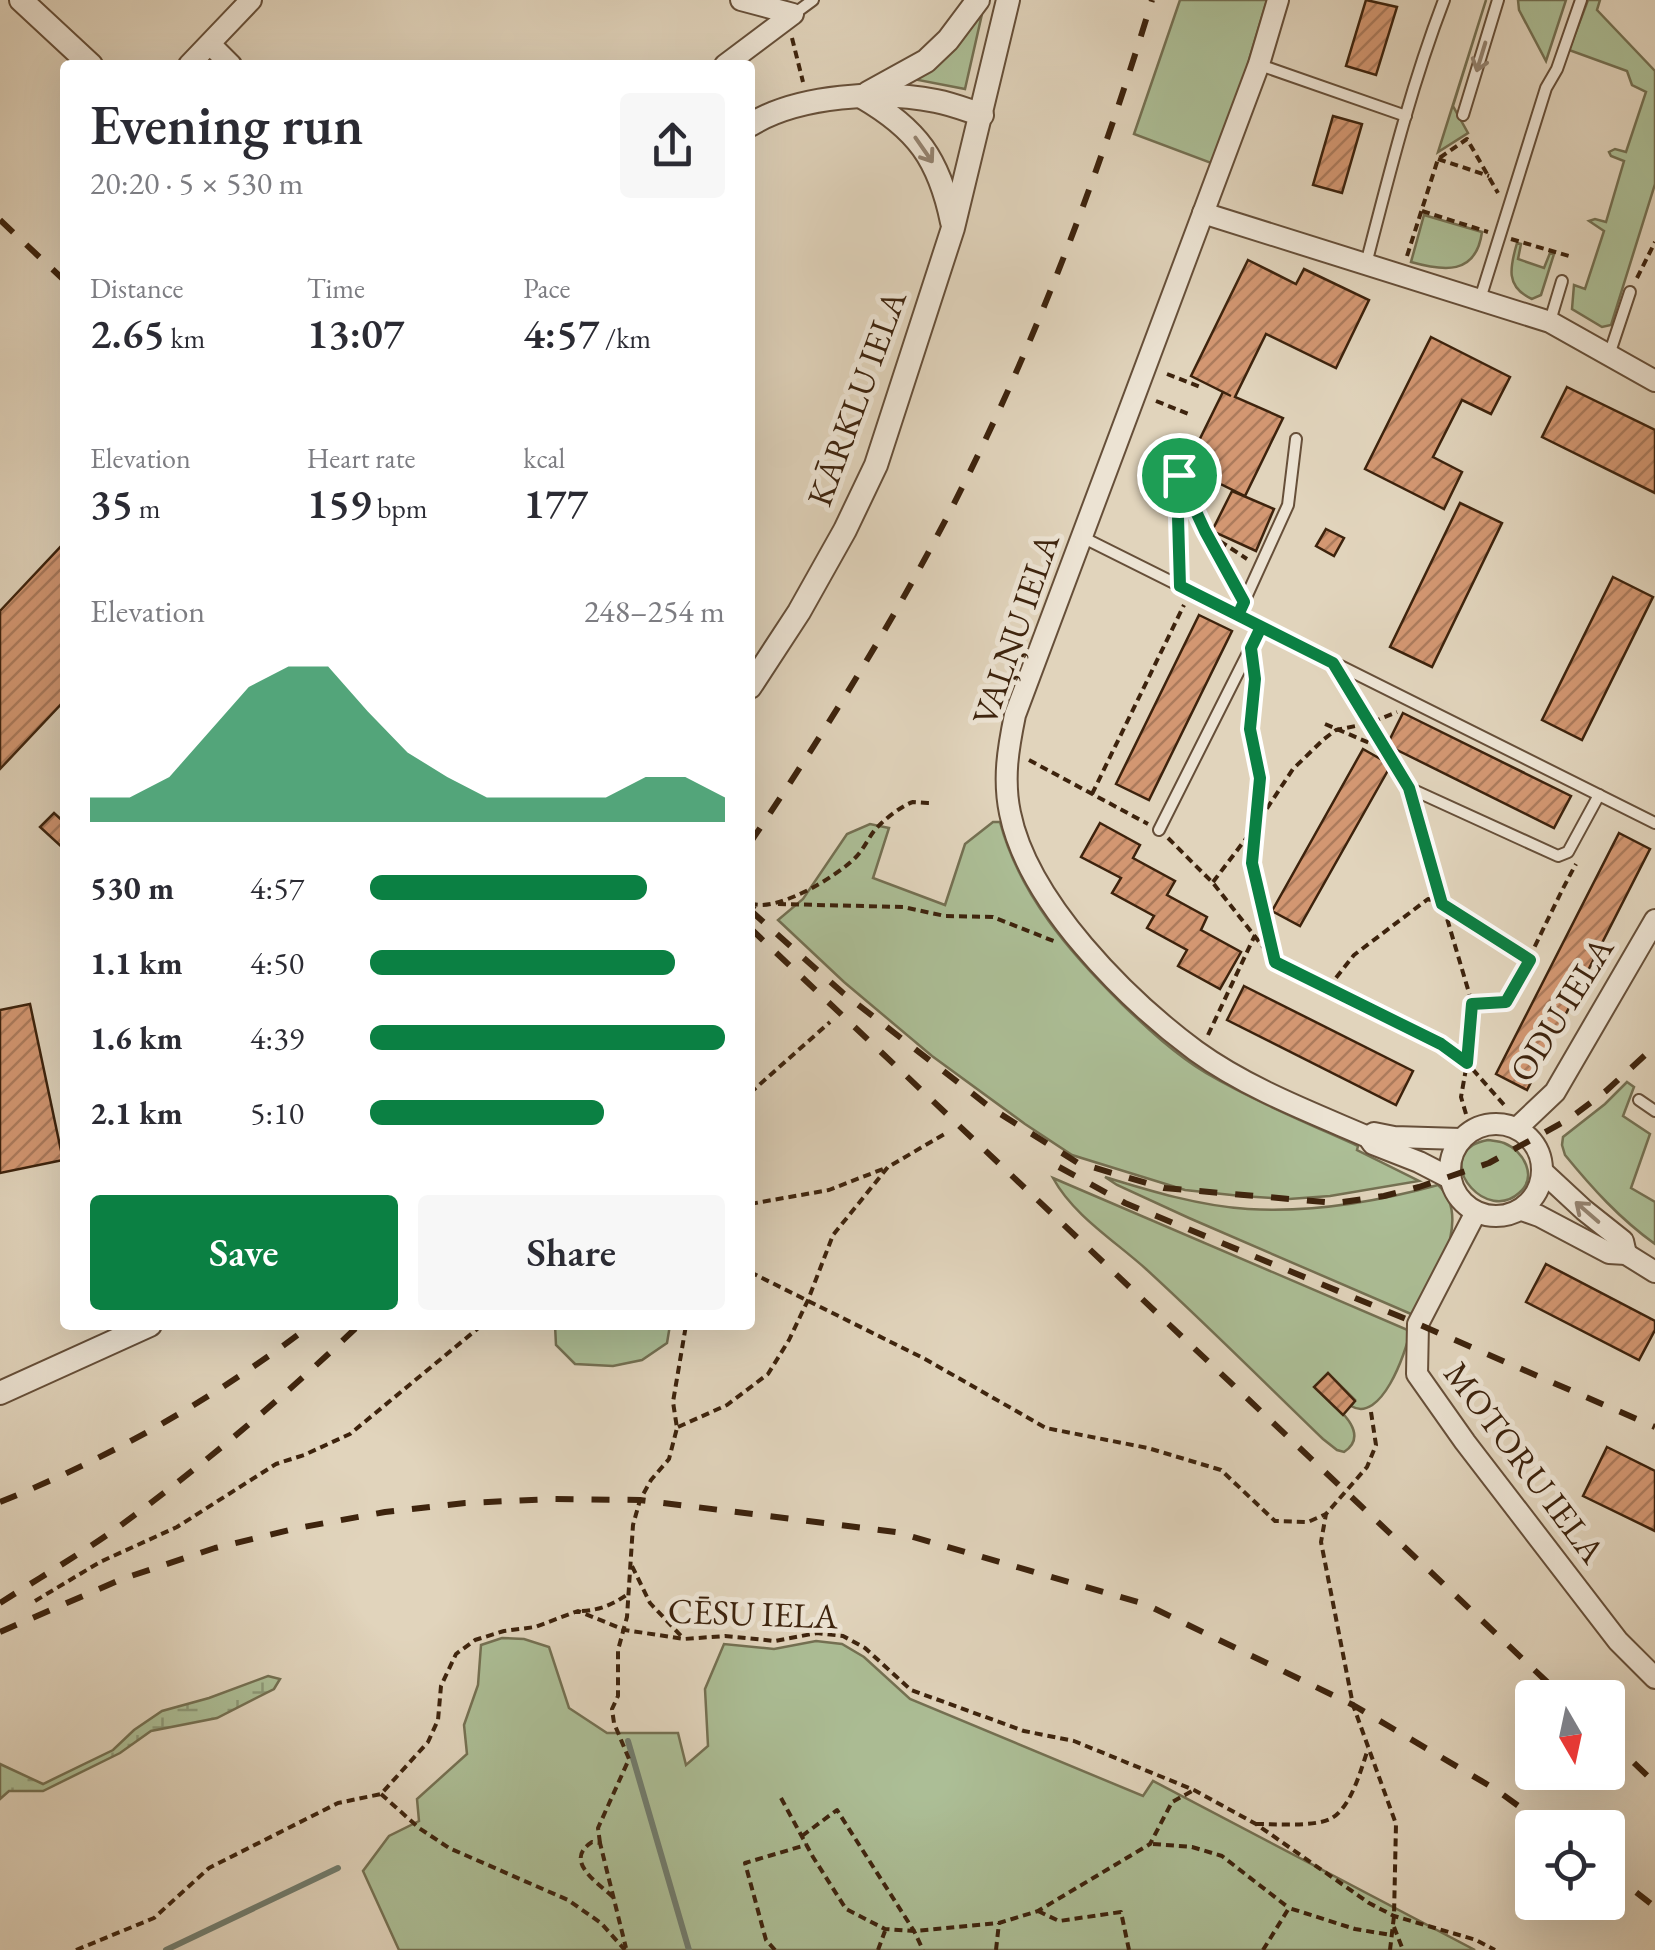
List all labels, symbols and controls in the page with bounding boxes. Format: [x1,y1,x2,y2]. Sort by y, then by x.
one-way arrow [1470,41,1488,73]
text: Evening run [90,89,363,160]
button: share [620,93,725,198]
one-way arrow [913,136,934,164]
text: 20:20 · 5 × 530 m [90,162,303,204]
text: Distance [90,270,184,306]
text: Time [307,270,365,306]
text: Pace [523,270,570,306]
street label: KĀRKLU IELA [796,283,916,512]
text: 2.65 [90,306,165,361]
text: 13:07 [307,306,404,361]
text: 4:57 [523,306,599,361]
text: km [165,320,205,356]
text: /km [599,320,651,356]
pin [1137,433,1222,518]
text: Elevation [90,440,191,476]
text: Heart rate [307,440,415,476]
text: kcal [523,440,565,476]
icon: arrive [1152,448,1207,503]
text: 35 [90,476,133,531]
text: 159 [307,476,371,531]
text: 177 [523,476,588,531]
text: m [133,490,160,526]
text: bpm [371,490,428,526]
street label: VAĻŅU IELA [961,527,1069,731]
text: Elevation [90,590,205,632]
text: 248–254 m [584,590,725,632]
text: 530 m [90,867,174,909]
text: 4:57 [250,867,304,909]
street label: ODU IELA [1499,928,1623,1090]
text: 1.1 km [90,942,183,984]
text: 4:50 [250,942,304,984]
text: 1.6 km [90,1017,183,1059]
text: 4:39 [250,1017,304,1059]
text: 2.1 km [90,1092,183,1134]
text: 5:10 [250,1092,304,1134]
button: Save [90,1195,398,1310]
button: Share [418,1195,725,1310]
one-way arrow [1575,1200,1600,1223]
street label: MOTORU IELA [1434,1352,1616,1572]
street label: CĒSU IELA [667,1588,840,1638]
north arrow [1515,1680,1625,1790]
map controls [1515,1680,1625,1920]
button: locate [1515,1810,1625,1920]

